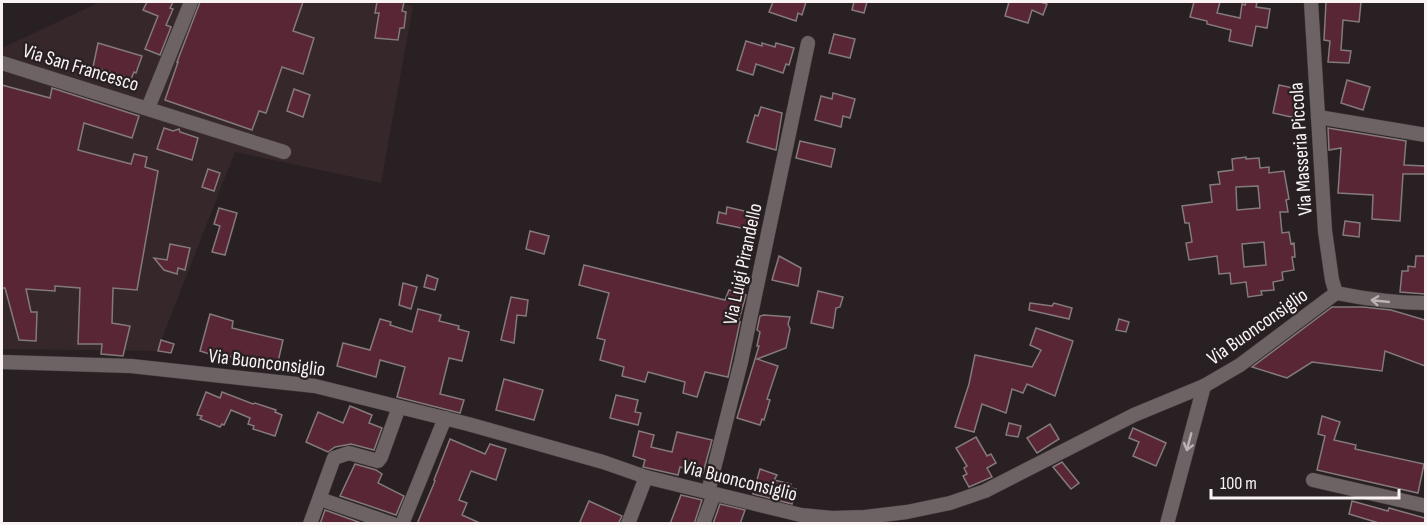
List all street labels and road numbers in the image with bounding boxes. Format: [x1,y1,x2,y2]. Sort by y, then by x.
street label: Via San Francesco [20,39,142,97]
street label: Via Masseria Piccola [1284,82,1318,216]
street label: Via Luigi Pirandello [718,201,768,327]
street label: Via Buonconsiglio [1203,283,1313,370]
street label: Via Buonconsiglio [207,344,327,382]
street label: Via Buonconsiglio [680,455,800,507]

